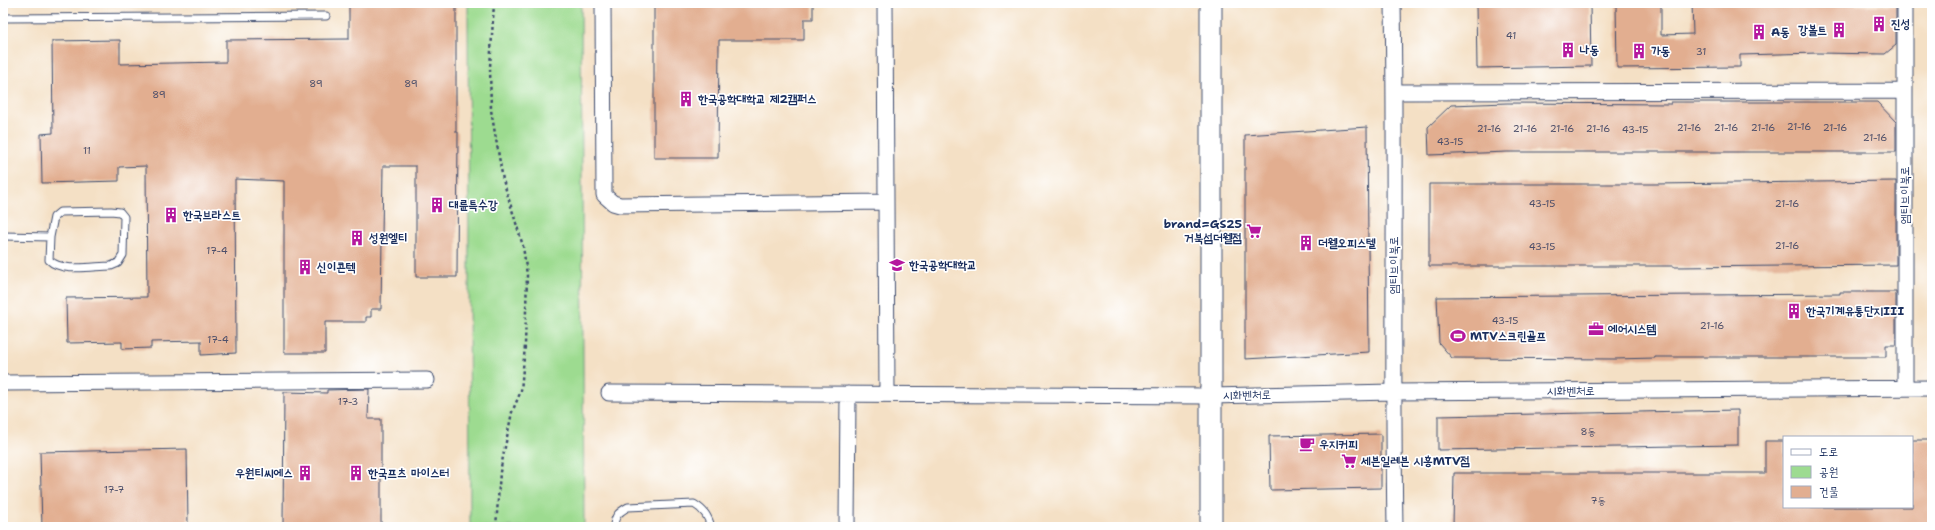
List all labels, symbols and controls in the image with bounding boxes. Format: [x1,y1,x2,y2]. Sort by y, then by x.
building icon: 진성 [1870,15,1888,33]
place label: 진성 [1891,16,1910,32]
building icon: 강볼트 [1830,21,1848,39]
place label: 강볼트 [1798,22,1827,38]
building icon: A동 [1750,23,1768,41]
place label: A동 [1771,24,1790,40]
house number: 41 [1506,29,1516,42]
building icon: 나동 [1559,41,1577,59]
place label: 나동 [1579,42,1599,58]
building icon: 가동 [1630,42,1648,60]
place label: 가동 [1651,43,1670,59]
house number: 31 [1696,45,1706,58]
house number: 89 [309,77,323,90]
house number: 89 [404,77,418,90]
house number: 89 [152,88,166,101]
building icon: 한국공학대학교 제2캠퍼스 [677,90,695,108]
place label: 한국공학대학교 제2캠퍼스 [697,91,817,107]
house number: 21-16 [1787,120,1811,133]
house number: 21-16 [1677,121,1701,134]
house number: 21-16 [1714,121,1738,134]
house number: 21-16 [1751,121,1775,134]
house number: 21-16 [1823,121,1847,134]
house number: 21-16 [1477,122,1501,135]
house number: 21-16 [1513,122,1537,135]
house number: 21-16 [1550,122,1574,135]
house number: 21-16 [1586,122,1610,135]
house number: 43-15 [1622,123,1648,136]
house number: 21-16 [1863,131,1887,144]
house number: 43-15 [1437,135,1463,148]
house number: 11 [83,144,91,157]
street label: 엠티브이북로 [1897,166,1913,224]
building icon: 대륜특수강 [428,196,446,214]
place label: 대륜특수강 [448,197,498,213]
house number: 43-15 [1529,197,1555,210]
house number: 21-16 [1775,197,1799,210]
building icon: 한국브라스트 [162,206,180,224]
place label: 한국브라스트 [182,207,241,223]
place label: brand=GS25 거북섬더웰점 [1164,216,1242,246]
supermarket icon: brand=GS25 거북섬더웰점 [1245,222,1263,240]
building icon: 성원엘티 [348,229,366,247]
place label: 성원엘티 [368,230,408,246]
building icon: 더웰오피스텔 [1297,234,1315,252]
place label: 더웰오피스텔 [1318,235,1376,251]
street label: 엠티브이북로 [1386,236,1402,294]
house number: 21-16 [1775,239,1799,252]
house number: 43-15 [1529,240,1555,253]
house number: 17-4 [206,244,228,257]
school or university icon: 한국공학대학교 [888,256,906,274]
place label: 한국공학대학교 [908,257,977,273]
building icon: 신이콘텍 [296,258,314,276]
place label: 신이콘텍 [317,259,356,275]
building icon: 한국기계유통단지III [1785,302,1803,320]
place label: 한국기계유통단지III [1805,303,1904,319]
house number: 43-15 [1492,314,1518,327]
house number: 21-16 [1700,319,1724,332]
office icon: 에어시스템 [1587,320,1605,338]
place label: 에어시스템 [1607,321,1657,337]
sports icon: MTV스크린골프 [1449,327,1467,345]
place label: MTV스크린골프 [1470,328,1546,344]
house number: 17-4 [207,333,229,346]
street label: 시화벤처로 [1547,383,1595,399]
street label: 시화벤처로 [1223,387,1271,403]
house number: 17-3 [338,395,358,408]
house number: 8동 [1580,425,1596,438]
cafe icon: 우지커피 [1298,435,1316,453]
place label: 우지커피 [1319,436,1358,452]
legend [1783,436,1913,508]
text: 도로 [1819,444,1838,460]
supermarket icon: 세븐일레븐 시흥MTV점 [1340,452,1358,470]
place label: 세븐일레븐 시흥MTV점 [1360,453,1470,469]
building icon: 우원티씨에스 [296,464,314,482]
building icon: 한국프츠 마이스터 [347,464,365,482]
text: 공원 [1819,464,1838,480]
place label: 우원티씨에스 [235,465,293,481]
place label: 한국프츠 마이스터 [367,465,449,481]
house number: 17-7 [104,483,124,496]
text: 건물 [1819,484,1839,500]
house number: 7동 [1590,494,1606,507]

